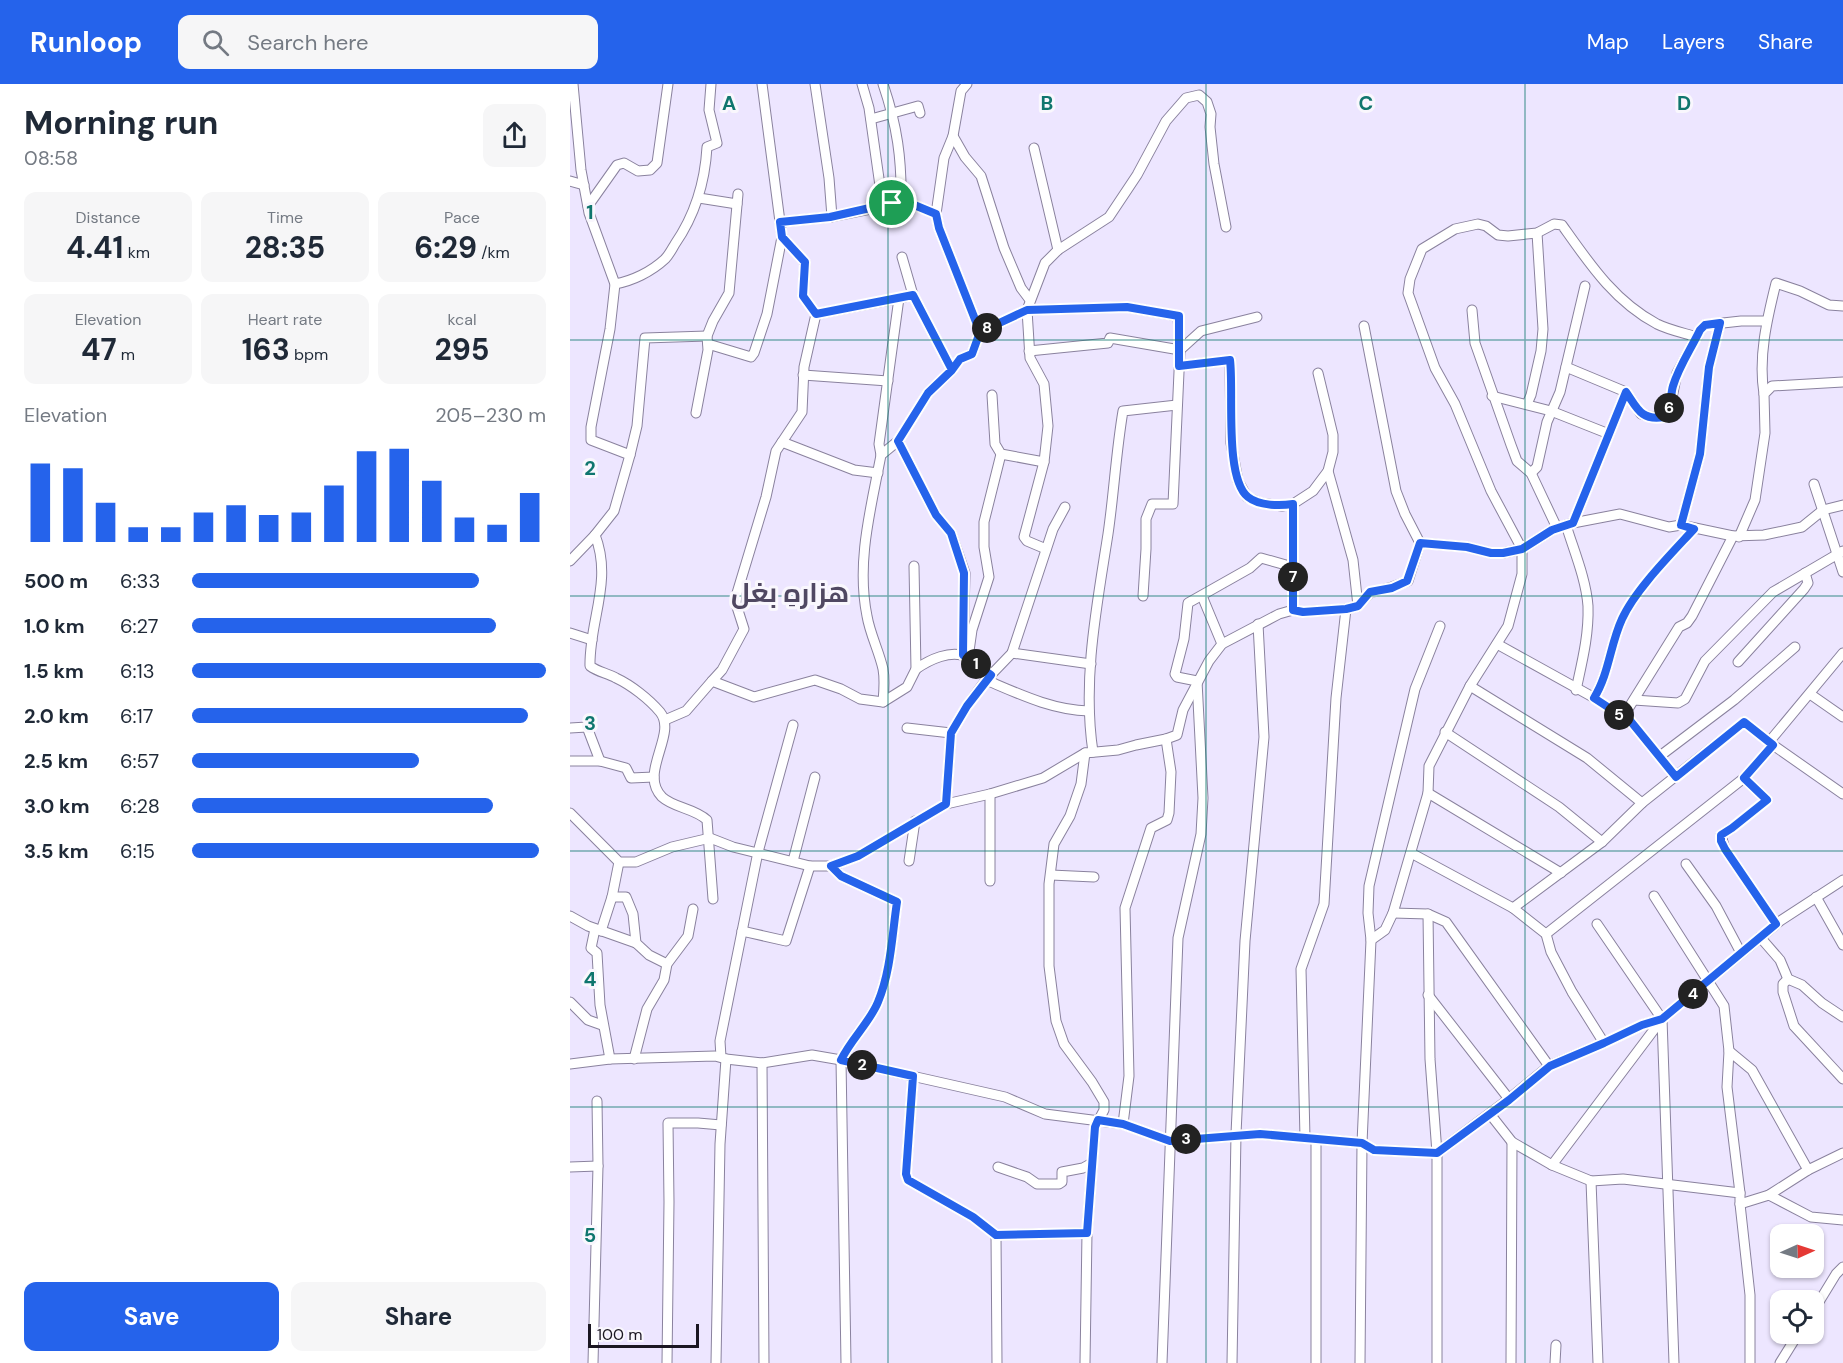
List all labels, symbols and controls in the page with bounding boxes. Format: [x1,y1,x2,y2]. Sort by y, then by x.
search box [178,15,598,69]
text: Runloop [30,24,142,61]
icon: search [199,26,232,59]
text: Search here [247,28,369,57]
text: Map [1587,28,1629,56]
text: Layers [1662,28,1725,56]
text: Share [1758,28,1813,56]
text: A [722,90,736,116]
text: B [1041,90,1053,116]
text: C [1359,90,1373,116]
text: D [1677,90,1691,116]
text: Morning run [24,101,218,144]
button: share [483,104,546,167]
text: 08:58 [24,145,78,171]
pin [866,177,917,228]
icon: arrive [875,186,908,219]
text: 1 [586,199,594,225]
text: Distance [76,207,140,228]
text: Time [267,207,303,228]
text: Pace [444,207,480,228]
text: 4.41 [66,228,123,267]
text: 28:35 [245,228,325,267]
text: 6:29 [414,228,477,267]
text: km [123,242,150,263]
text: /km [477,242,510,263]
text: Elevation [75,309,141,330]
text: Heart rate [248,309,322,330]
text: kcal [448,309,476,330]
pin: 8 [972,313,1002,343]
text: 8 [982,317,992,338]
text: 47 [81,330,117,369]
text: 163 [242,330,290,369]
text: 295 [435,330,489,369]
text: m [117,344,135,365]
text: bpm [290,344,328,365]
pin: 6 [1654,393,1684,423]
text: 6 [1664,397,1674,418]
text: Elevation [24,402,107,428]
text: 205–230 m [435,402,546,428]
text: 2 [584,455,596,481]
pin: 7 [1278,562,1308,592]
text: 7 [1289,566,1297,587]
text: 500 m [24,568,88,594]
text: 6:33 [120,568,160,594]
district label: هزارهِ بغل [731,575,849,610]
text: 1.0 km [24,613,85,639]
text: 6:27 [120,613,158,639]
pin: 1 [961,649,991,679]
text: 1 [973,653,979,674]
text: 1.5 km [24,658,84,684]
text: 6:13 [120,658,155,684]
pin: 5 [1604,700,1634,730]
text: 2.0 km [24,703,89,729]
text: 6:17 [120,703,154,729]
text: 5 [1614,704,1624,725]
text: 3 [584,710,596,736]
text: 2.5 km [24,748,88,774]
text: 6:57 [120,748,159,774]
text: 3.0 km [24,793,89,819]
text: 6:28 [120,793,160,819]
text: 3.5 km [24,838,89,864]
text: 6:15 [120,838,155,864]
text: 4 [584,966,597,992]
pin: 4 [1678,979,1708,1009]
text: 4 [1688,983,1698,1004]
pin: 2 [847,1050,877,1080]
text: 2 [857,1054,867,1075]
pin: 3 [1171,1124,1201,1154]
text: 3 [1181,1128,1191,1149]
text: 5 [584,1222,596,1248]
north arrow [1770,1224,1824,1278]
map controls [1770,1224,1824,1344]
button: Save [24,1282,279,1351]
button: Share [291,1282,546,1351]
button: locate [1770,1290,1824,1344]
scale bar [588,1321,699,1348]
text: 100 m [597,1324,642,1345]

